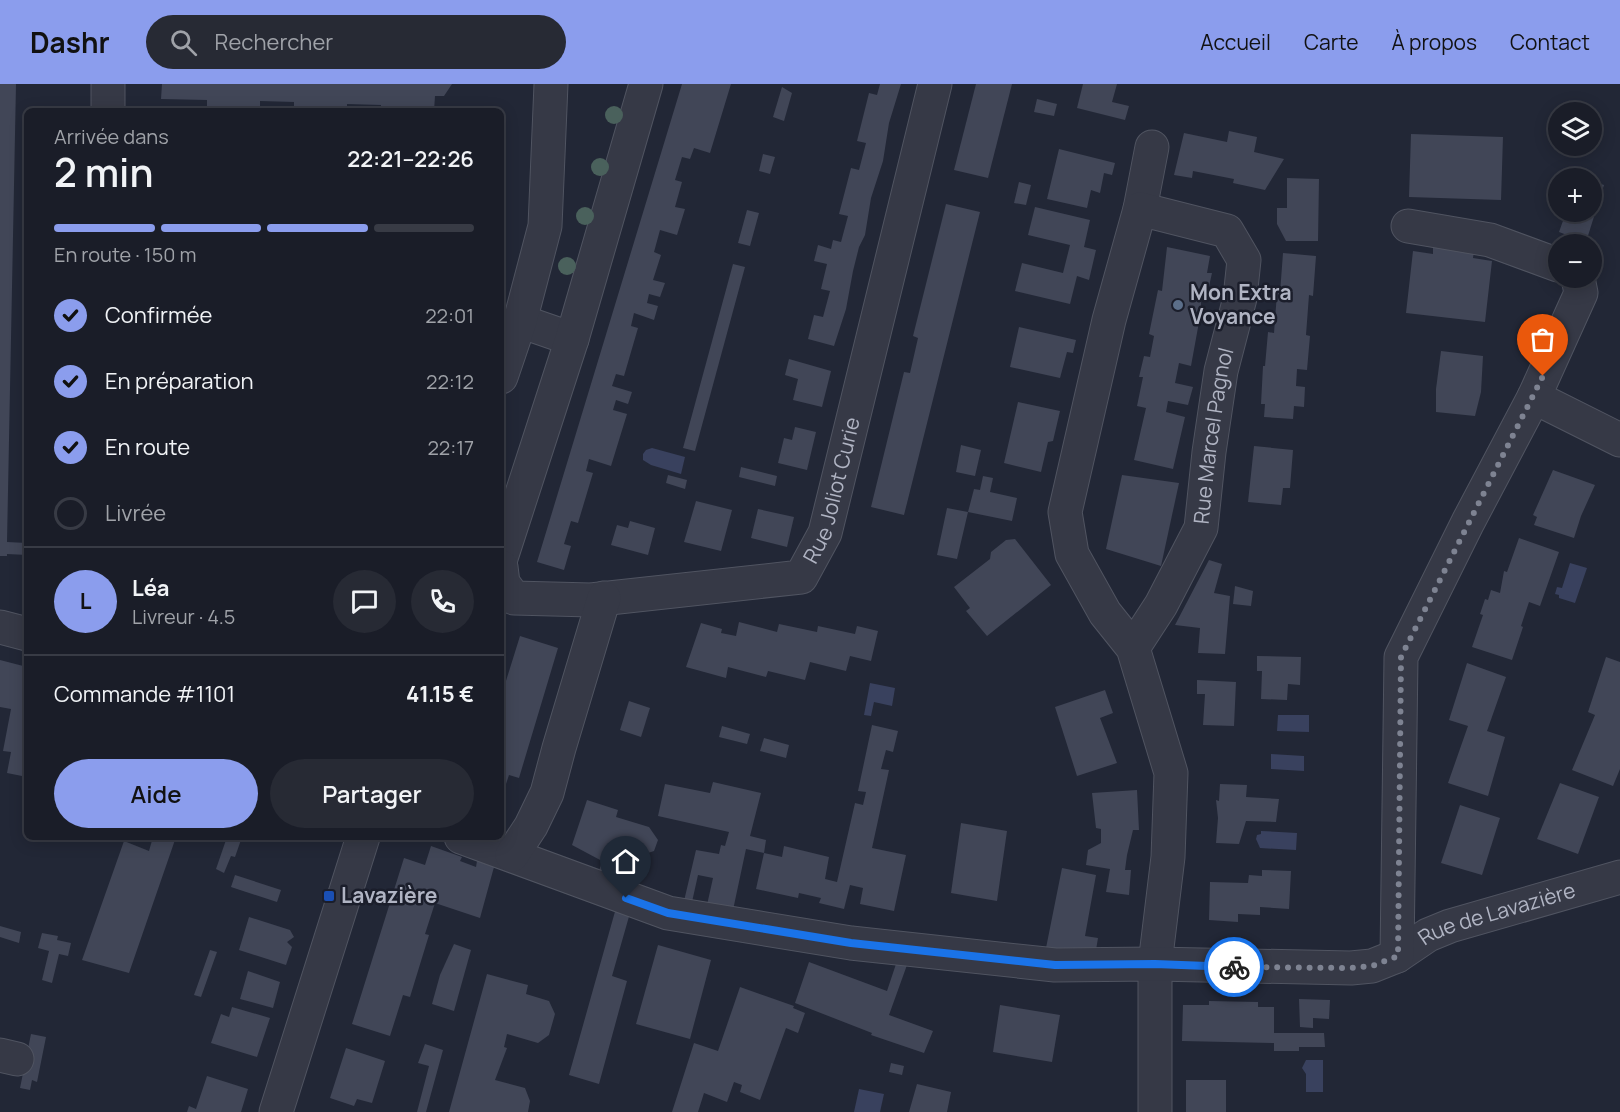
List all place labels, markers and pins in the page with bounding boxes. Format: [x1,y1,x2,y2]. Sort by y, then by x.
place label: Mon Extra Voyance [1190,278,1292,330]
marker: Mon Extra Voyance [1171,298,1185,312]
pin [1517,314,1568,376]
pin [600,836,651,898]
place label: Lavazière [341,881,438,909]
marker: Lavazière [322,889,336,903]

